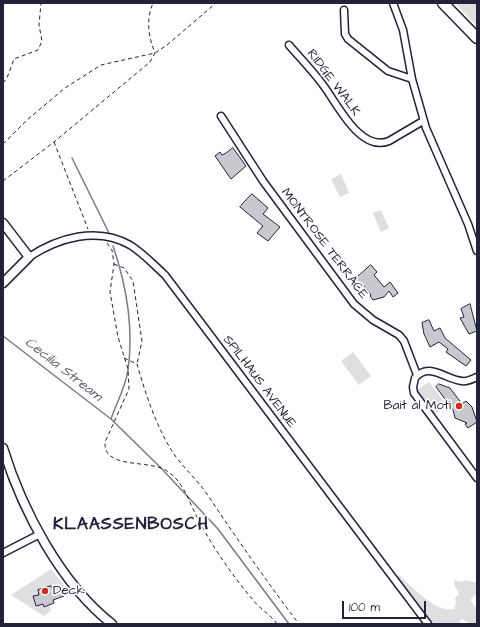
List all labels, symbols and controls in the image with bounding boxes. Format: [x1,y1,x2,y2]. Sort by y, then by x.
street label: RIDGE WALK [303,47,363,119]
street label: MONTROSE TERRACE [277,186,371,302]
street label: SPILHAUS AVENUE [219,333,299,431]
water label: Cecilia Stream [21,335,105,405]
place label: Bait al Moti [384,398,451,414]
marker: Bait al Moti [454,401,464,411]
district label: KLAASSENBOSCH [53,515,209,535]
place label: Deck [53,583,85,599]
marker: Deck [40,586,50,596]
scale bar [344,593,428,619]
text: 100 m [349,599,380,616]

